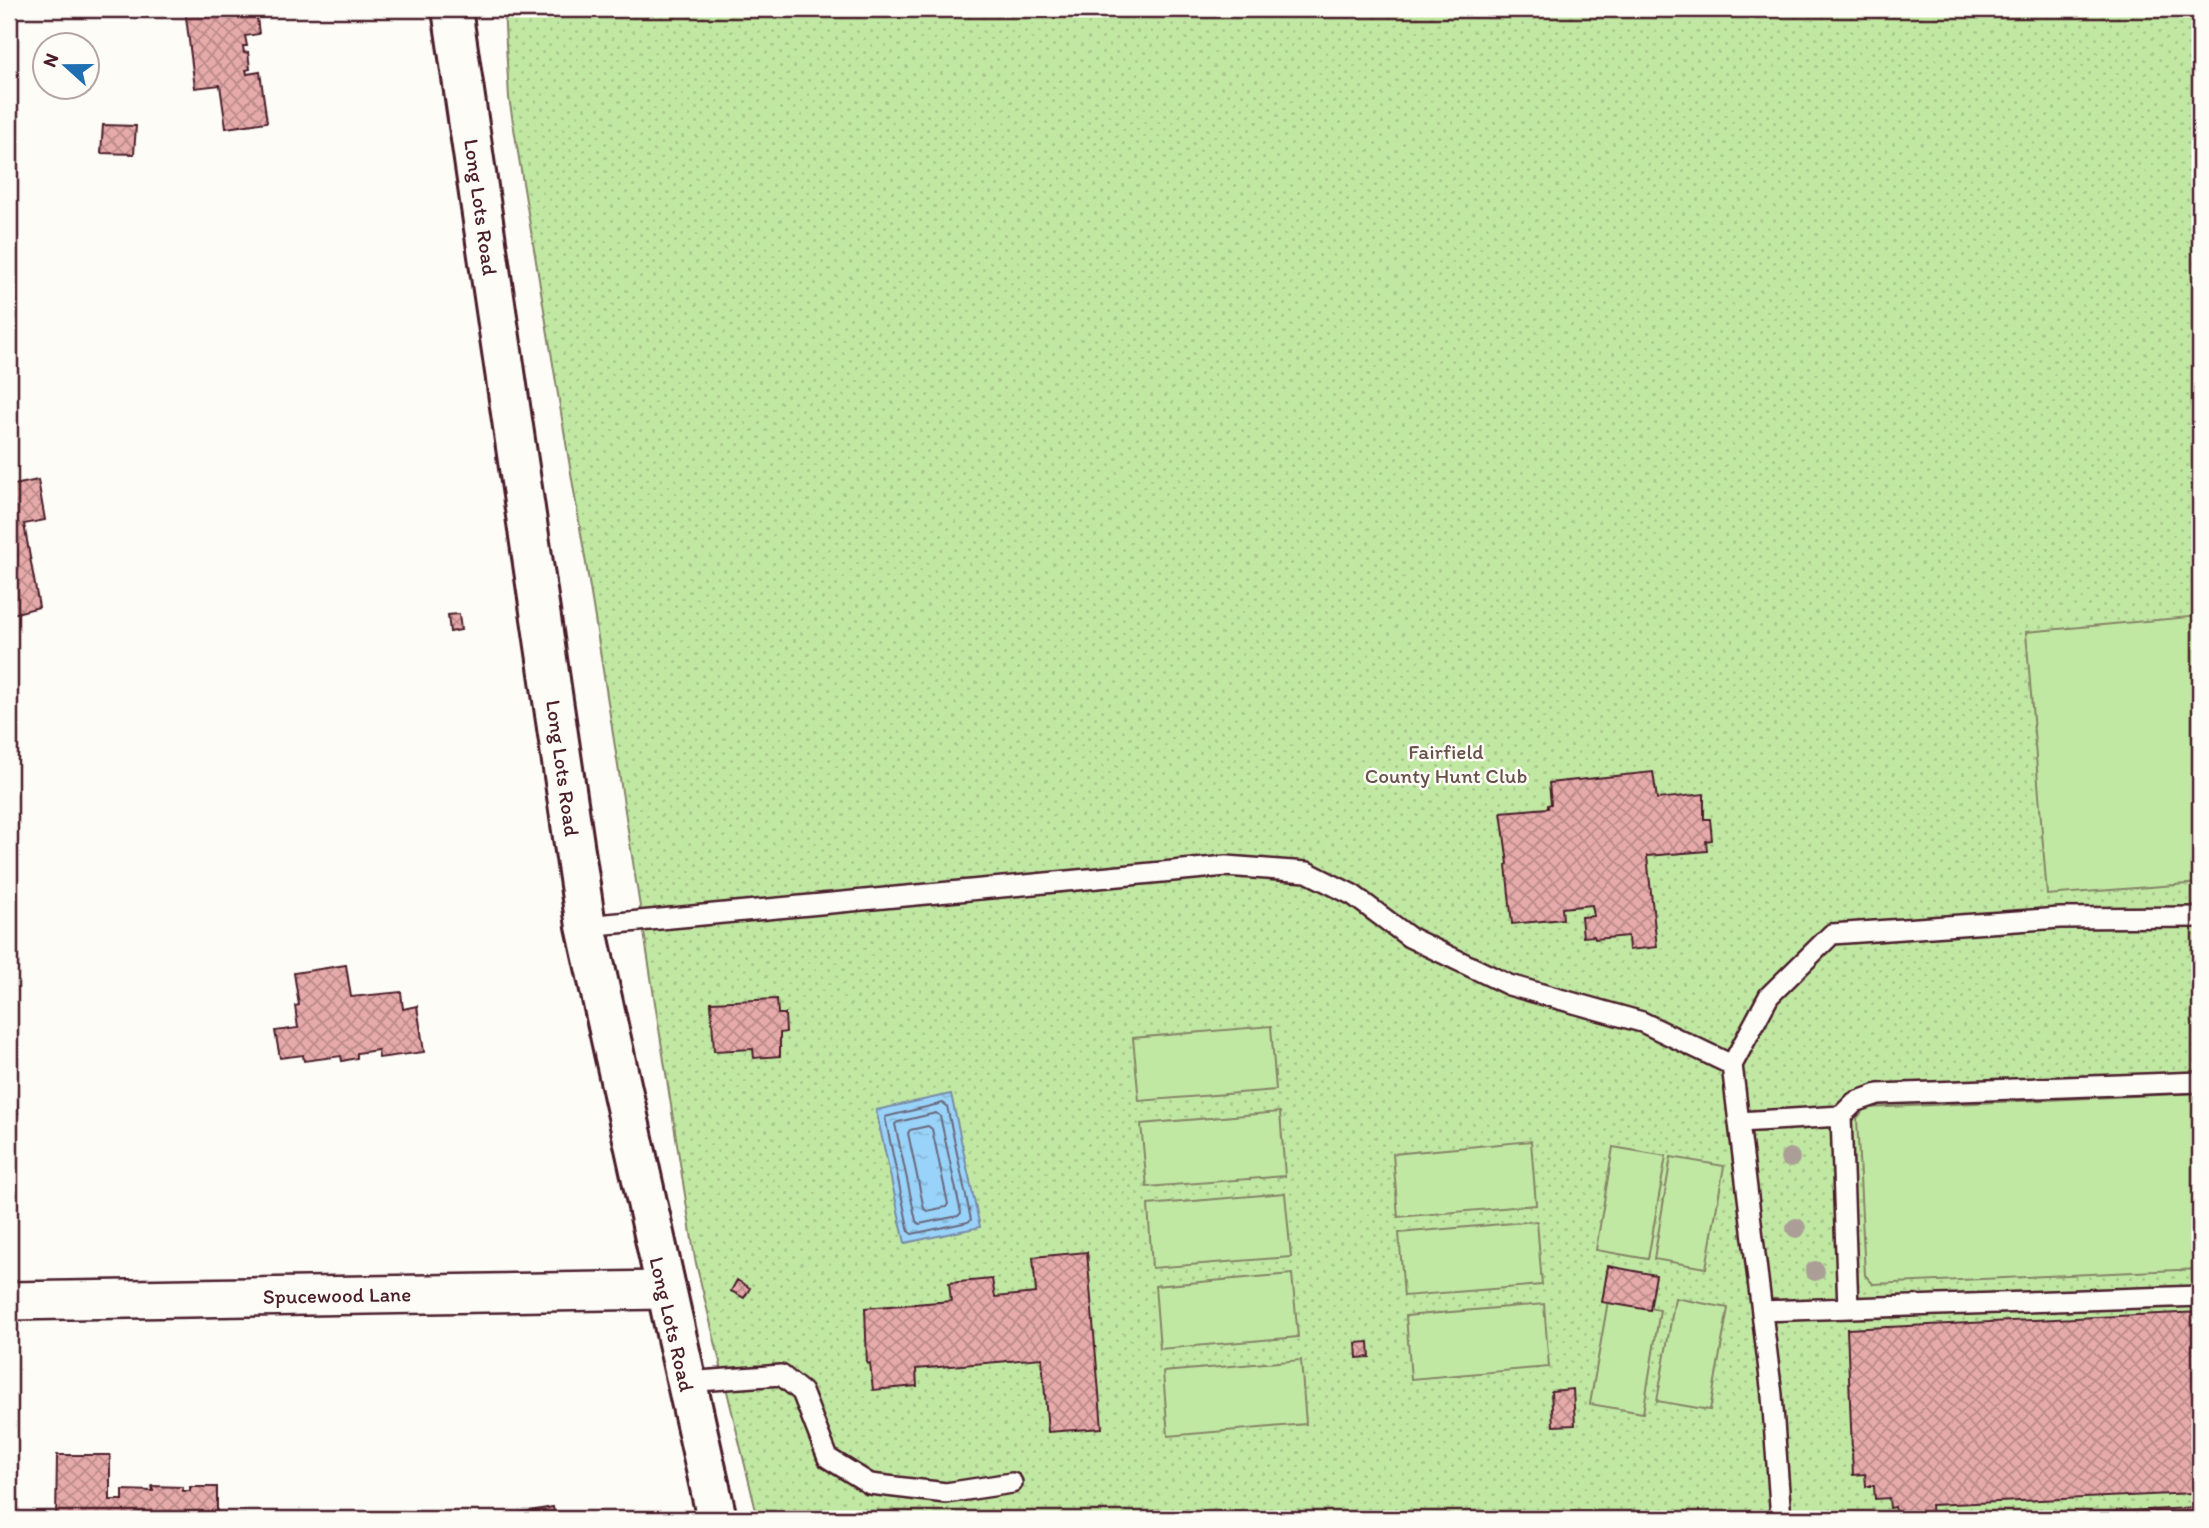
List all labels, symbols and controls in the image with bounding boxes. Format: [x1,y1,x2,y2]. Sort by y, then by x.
north arrow [32,32,102,102]
text: N [38,50,64,70]
street label: Long Lots Road [459,137,503,277]
street label: Long Lots Road [541,698,585,838]
park label: Fairfield County Hunt Club [1365,739,1527,788]
street label: Long Lots Road [644,1254,700,1394]
street label: Spucewood Lane [263,1281,411,1309]

